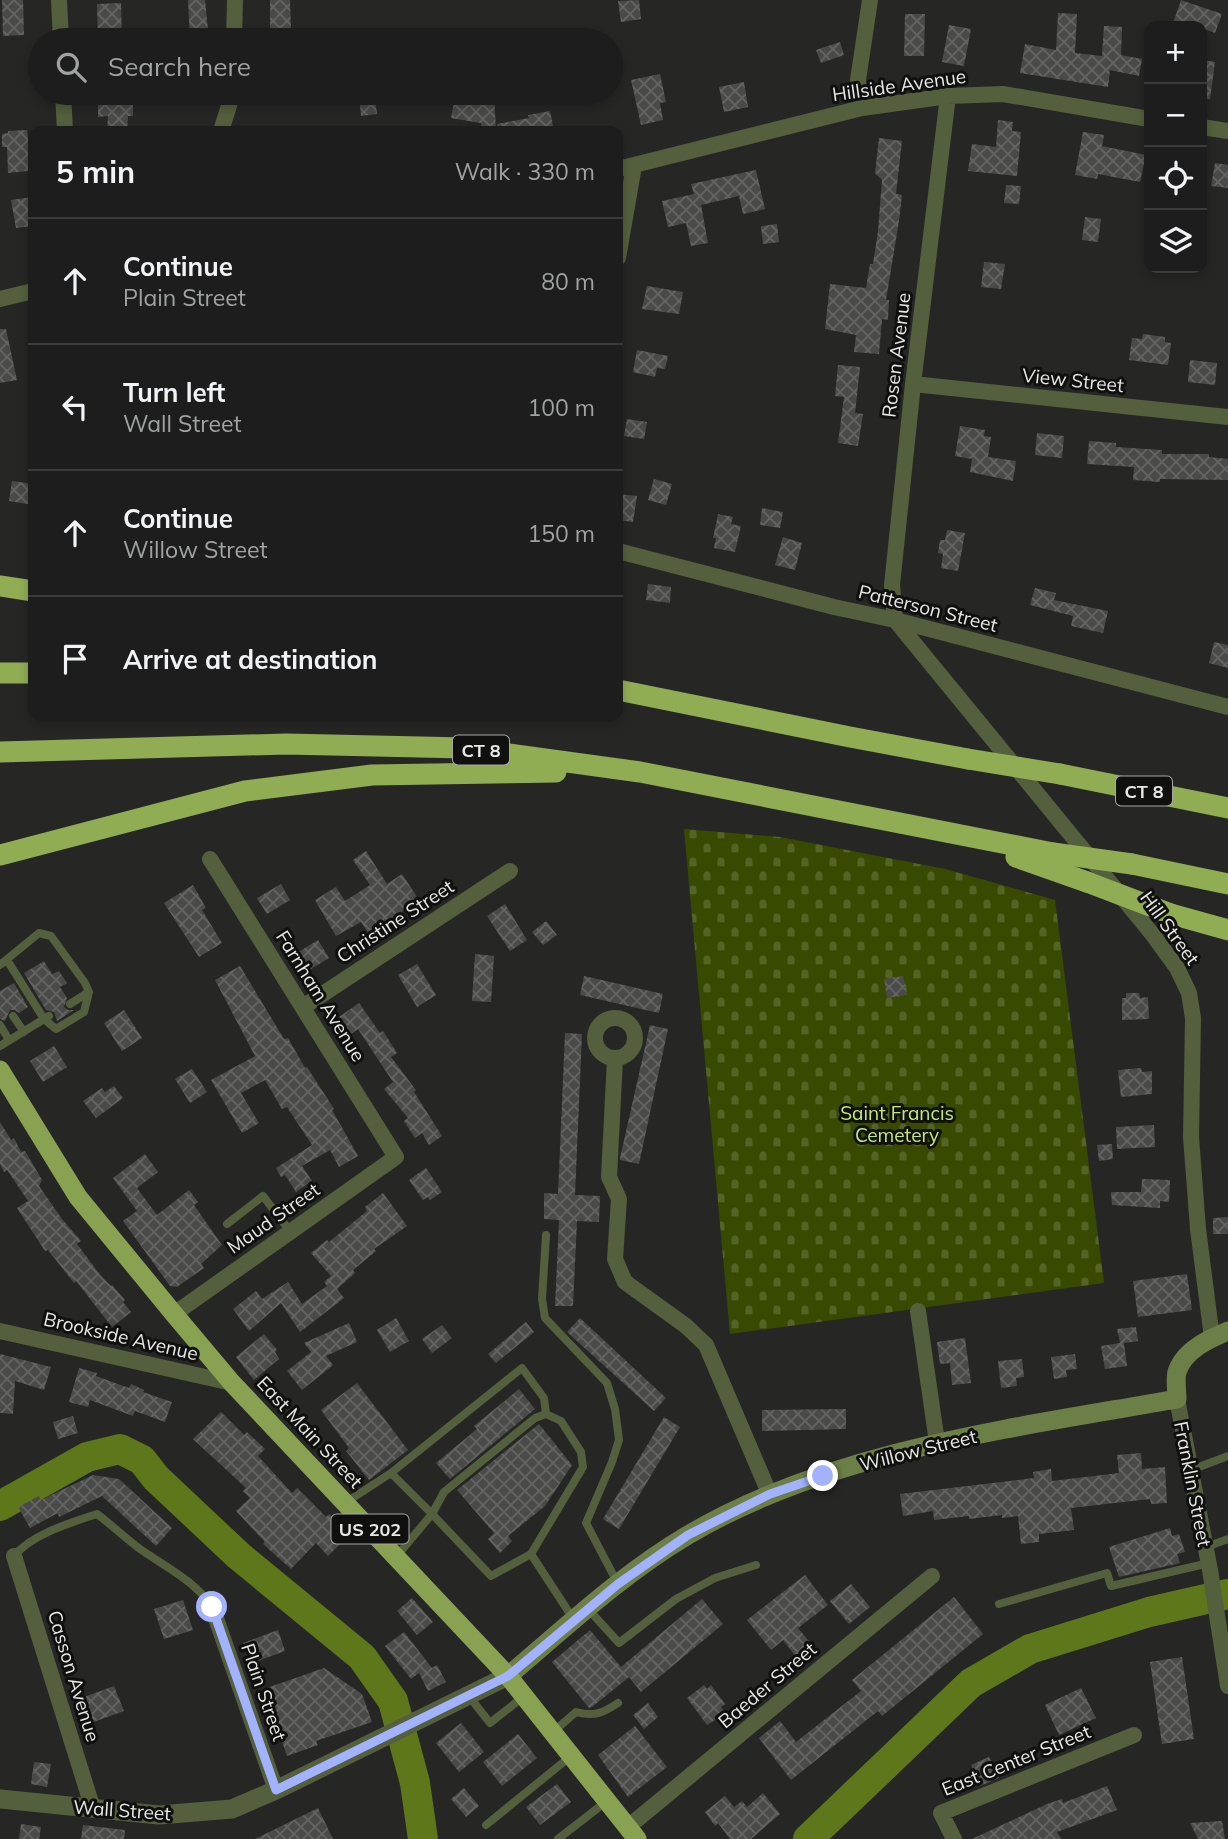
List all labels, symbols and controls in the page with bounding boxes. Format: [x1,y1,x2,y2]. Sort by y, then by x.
map controls [1144,21,1207,273]
button: + [1144,21,1207,84]
search box [28,28,623,105]
icon: search [52,48,90,86]
text: Search here [108,50,251,83]
street label: Hillside Avenue [831,64,967,106]
button: − [1144,84,1207,147]
button: locate [1144,147,1207,210]
text: 5 min [56,153,135,191]
text: Walk · 330 m [455,157,595,186]
button: layers [1144,210,1207,273]
text: Continue [123,250,233,283]
icon: ahead [56,262,94,300]
text: 80 m [541,267,595,296]
text: Plain Street [123,283,246,312]
street label: Rosen Avenue [876,291,916,419]
street label: View Street [1021,363,1125,397]
text: Turn left [123,376,225,409]
icon: left [56,388,94,426]
text: 100 m [527,393,595,422]
text: Wall Street [123,409,242,438]
text: Continue [123,502,233,535]
icon: ahead [56,514,94,552]
text: 150 m [527,519,595,548]
text: Willow Street [123,535,268,564]
street label: Patterson Street [856,579,1000,637]
icon: arrive [56,640,94,678]
text: Arrive at destination [123,643,378,676]
road number: CT 8 [453,736,509,764]
road number: CT 8 [1116,776,1172,806]
street label: Christine Street [332,874,458,968]
street label: Hill Street [1135,886,1205,970]
street label: Farnham Avenue [271,926,371,1066]
park label: Saint Francis Cemetery [840,1101,954,1147]
street label: Maud Street [222,1177,324,1259]
street label: Brookside Avenue [41,1307,201,1365]
street label: East Main Street [252,1371,368,1493]
street label: Franklin Street [1169,1419,1217,1549]
street label: Willow Street [857,1424,979,1476]
route end [807,1460,838,1491]
road number: US 202 [332,1514,408,1544]
route start [196,1591,227,1622]
street label: Casson Avenue [43,1607,105,1745]
street label: Baeder Street [713,1637,821,1733]
street label: Plain Street [236,1640,292,1744]
street label: East Center Street [938,1719,1094,1801]
street label: Wall Street [72,1795,172,1825]

